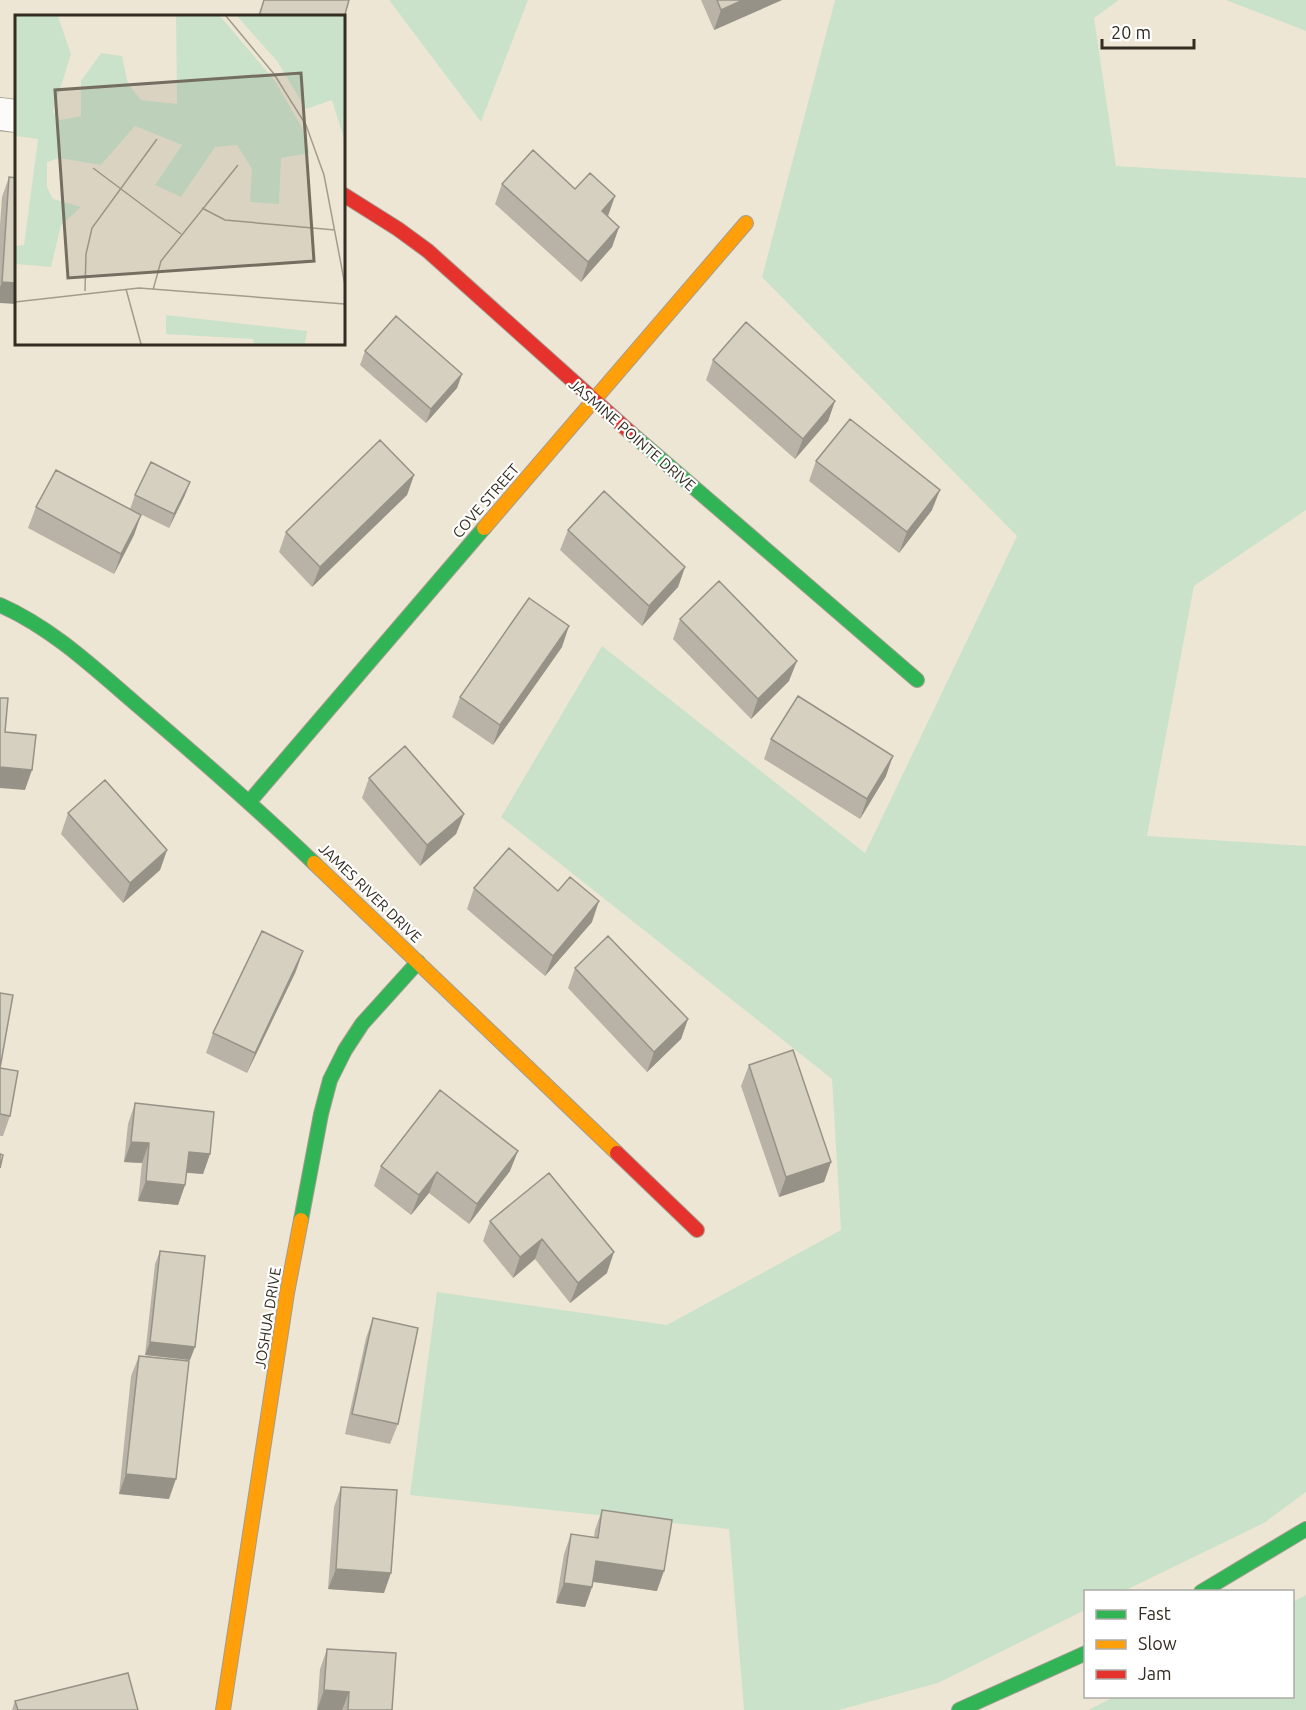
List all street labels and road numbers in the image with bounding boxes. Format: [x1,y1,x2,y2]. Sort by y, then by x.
street label: JASMINE POINTE DRIVE [566,375,699,494]
street label: COVE STREET [449,460,523,541]
street label: JAMES RIVER DRIVE [316,839,425,946]
street label: JOSHUA DRIVE [251,1266,284,1370]

